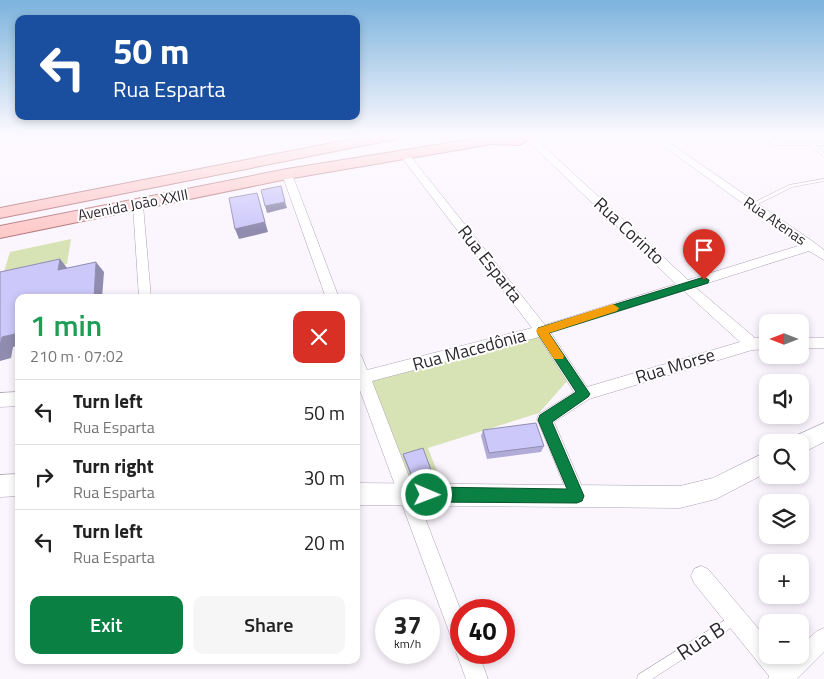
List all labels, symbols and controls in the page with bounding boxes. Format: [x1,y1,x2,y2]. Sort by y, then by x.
text: 50 m [113,24,189,78]
icon: left [30,35,95,100]
text: Rua Esparta [113,72,225,106]
street label: Avenida João XXIII [76,183,190,226]
street label: Rua Atenas [739,190,811,251]
street label: Rua Corinto [588,191,671,271]
street label: Rua Esparta [451,219,529,308]
pin [683,229,725,280]
icon: arrive [690,236,718,264]
text: 1 min [30,302,102,348]
button: close [293,311,345,363]
north arrow [759,314,809,364]
map controls [759,314,809,664]
street label: Rua Macedônia [409,321,528,378]
street label: Rua Morse [632,341,718,390]
text: 210 m · 07:02 [30,344,124,368]
button: sound [759,374,809,424]
text: Turn left [73,386,143,415]
icon: left [30,398,58,426]
text: 50 m [304,398,345,427]
text: Rua Esparta [73,415,155,439]
button: search [759,434,809,484]
text: Turn right [73,451,154,480]
icon: right [30,463,58,491]
text: 30 m [304,463,345,492]
position arrow [400,468,452,520]
text: Rua Esparta [73,480,155,504]
button: layers [759,494,809,544]
text: Turn left [73,516,143,545]
icon: left [30,528,58,556]
text: 20 m [304,528,345,557]
text: Rua Esparta [73,545,155,569]
button: + [759,554,809,604]
button: Exit [30,596,183,654]
button: Share [193,596,345,654]
speed limit sign: 40 [450,599,515,664]
text: 37 [393,606,422,644]
street label: Rua B [670,613,731,668]
button: − [759,614,809,664]
text: km/h [394,634,421,653]

